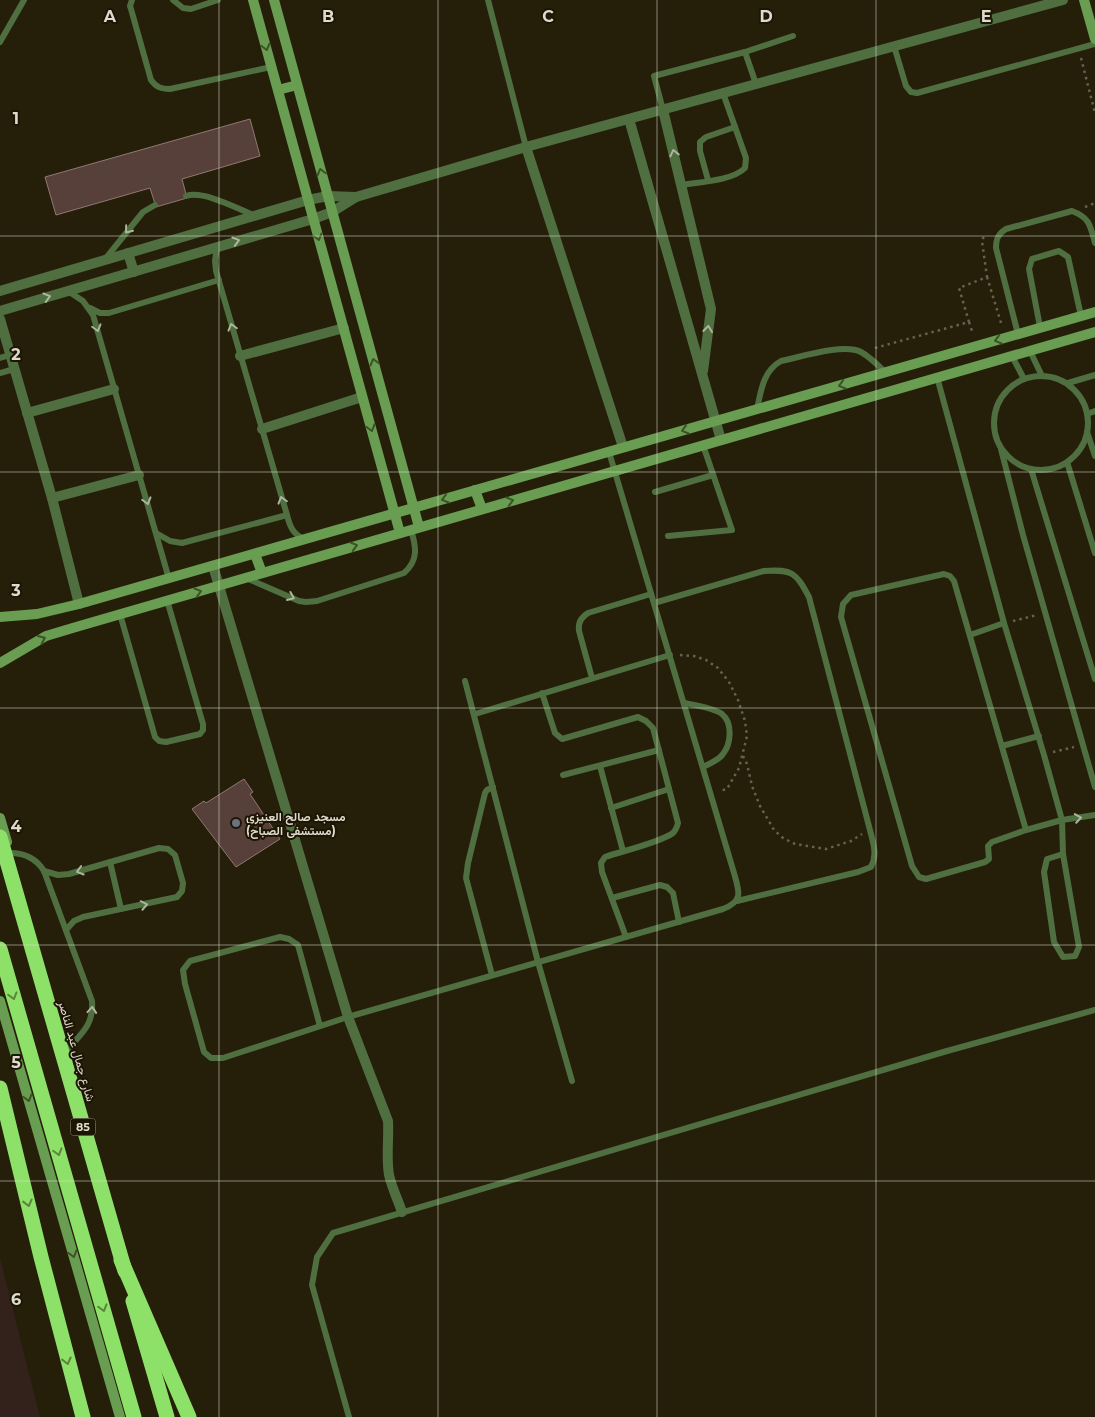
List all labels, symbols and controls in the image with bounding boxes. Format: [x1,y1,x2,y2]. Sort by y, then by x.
text: A [103,7,117,26]
text: B [322,7,334,26]
text: C [542,7,554,26]
text: D [759,7,773,26]
text: E [981,7,991,26]
one-way arrow [260,43,271,51]
text: 1 [13,109,19,128]
one-way arrow [669,149,680,158]
one-way arrow [316,168,327,176]
one-way arrow [126,224,134,233]
one-way arrow [313,233,323,241]
one-way arrow [232,237,240,247]
one-way arrow [42,293,51,303]
one-way arrow [227,322,238,331]
one-way arrow [92,324,102,332]
one-way arrow [702,325,713,333]
one-way arrow [994,334,1002,344]
text: 2 [11,345,21,364]
one-way arrow [369,358,380,367]
one-way arrow [838,379,846,389]
one-way arrow [365,423,376,432]
one-way arrow [682,424,690,434]
one-way arrow [442,493,450,503]
one-way arrow [277,495,288,504]
one-way arrow [141,497,151,505]
one-way arrow [505,497,513,507]
one-way arrow [349,542,357,552]
text: 3 [10,581,21,600]
one-way arrow [193,587,201,597]
one-way arrow [286,591,295,602]
one-way arrow [37,634,46,645]
place label: مسجد صالح العنيزي (مستشفى الصباح) [246,809,346,839]
one-way arrow [1074,813,1083,823]
text: 4 [10,817,22,836]
marker: مسجد صالح العنيزي (مستشفى الصباح) [230,817,242,829]
one-way arrow [76,866,84,876]
one-way arrow [139,900,148,910]
one-way arrow [8,991,18,1000]
street label: شارع جمال عبد الناصر [53,998,99,1104]
one-way arrow [86,1006,97,1014]
text: 5 [11,1053,21,1072]
one-way arrow [22,1094,33,1102]
road number: 85 [70,1118,96,1136]
one-way arrow [53,1148,63,1156]
one-way arrow [22,1198,33,1207]
one-way arrow [67,1250,78,1259]
text: 6 [11,1290,21,1309]
one-way arrow [97,1304,107,1312]
one-way arrow [62,1356,72,1364]

